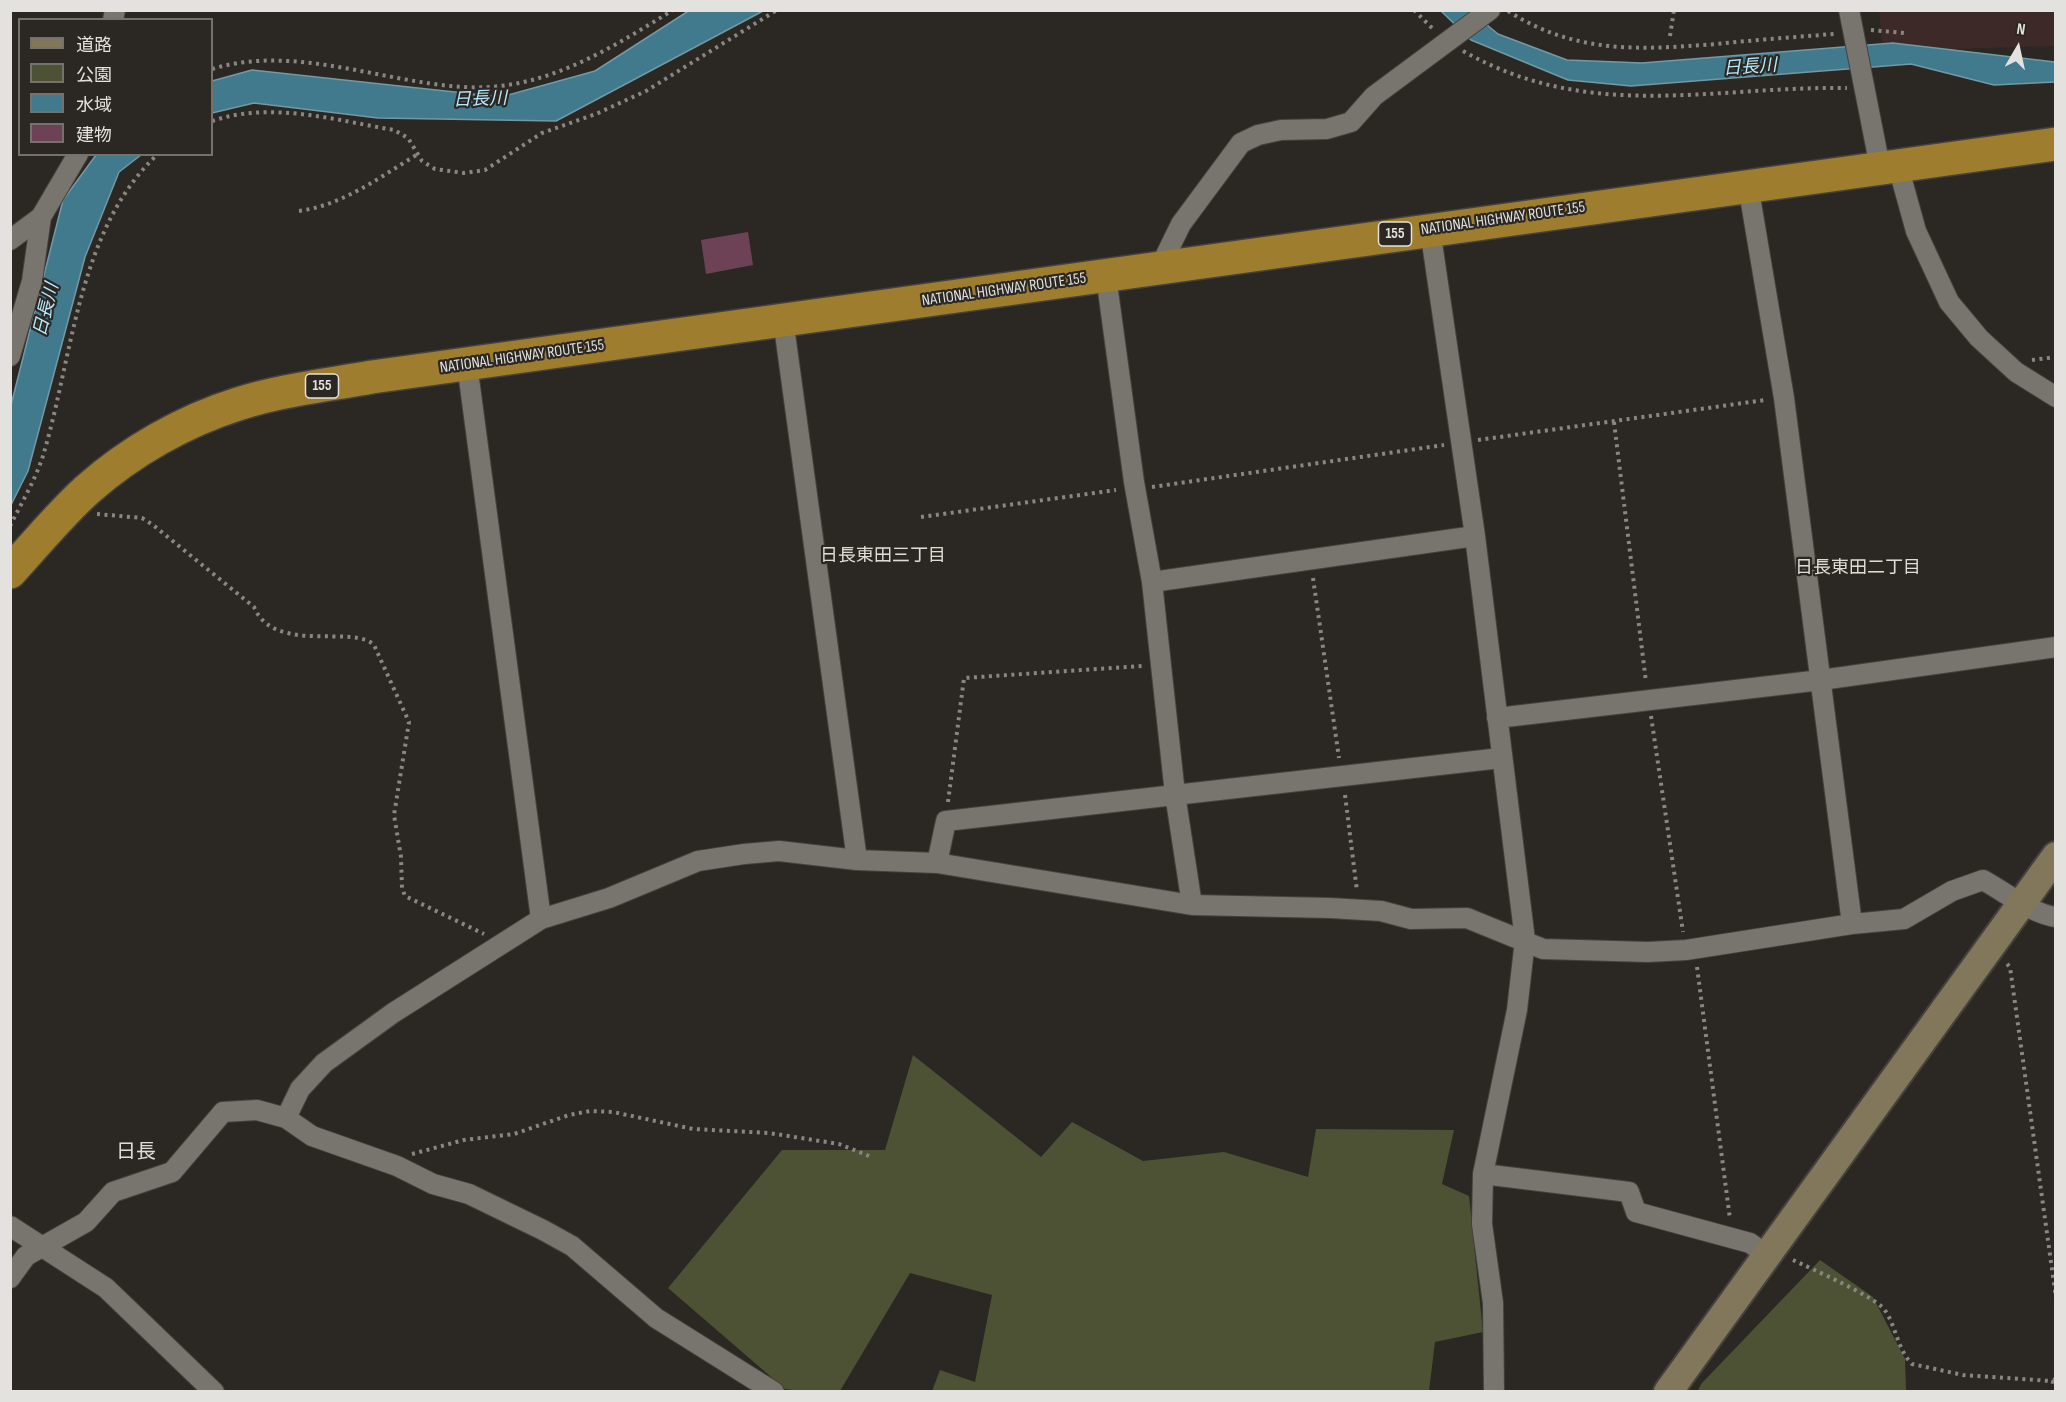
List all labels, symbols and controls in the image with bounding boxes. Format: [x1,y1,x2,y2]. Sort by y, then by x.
legend [18,18,213,156]
north arrow [1988,18,2048,78]
text: N [2015,20,2027,40]
text: 道路 [76,35,112,56]
water label: 日長川 [1722,55,1778,81]
text: 公園 [76,65,112,86]
water label: 日長川 [453,88,507,112]
text: 水域 [76,95,112,116]
text: 建物 [76,125,112,146]
street label: NATIONAL HIGHWAY ROUTE 155 [1420,198,1586,240]
road number: 155 [1378,222,1412,246]
street label: NATIONAL HIGHWAY ROUTE 155 [921,269,1087,311]
water label: 日長川 [30,281,64,339]
street label: NATIONAL HIGHWAY ROUTE 155 [439,336,605,378]
road number: 155 [306,374,338,398]
district label: 日長東田三丁目 [820,545,946,567]
district label: 日長東田二丁目 [1795,557,1921,579]
district label: 日長 [116,1141,156,1165]

